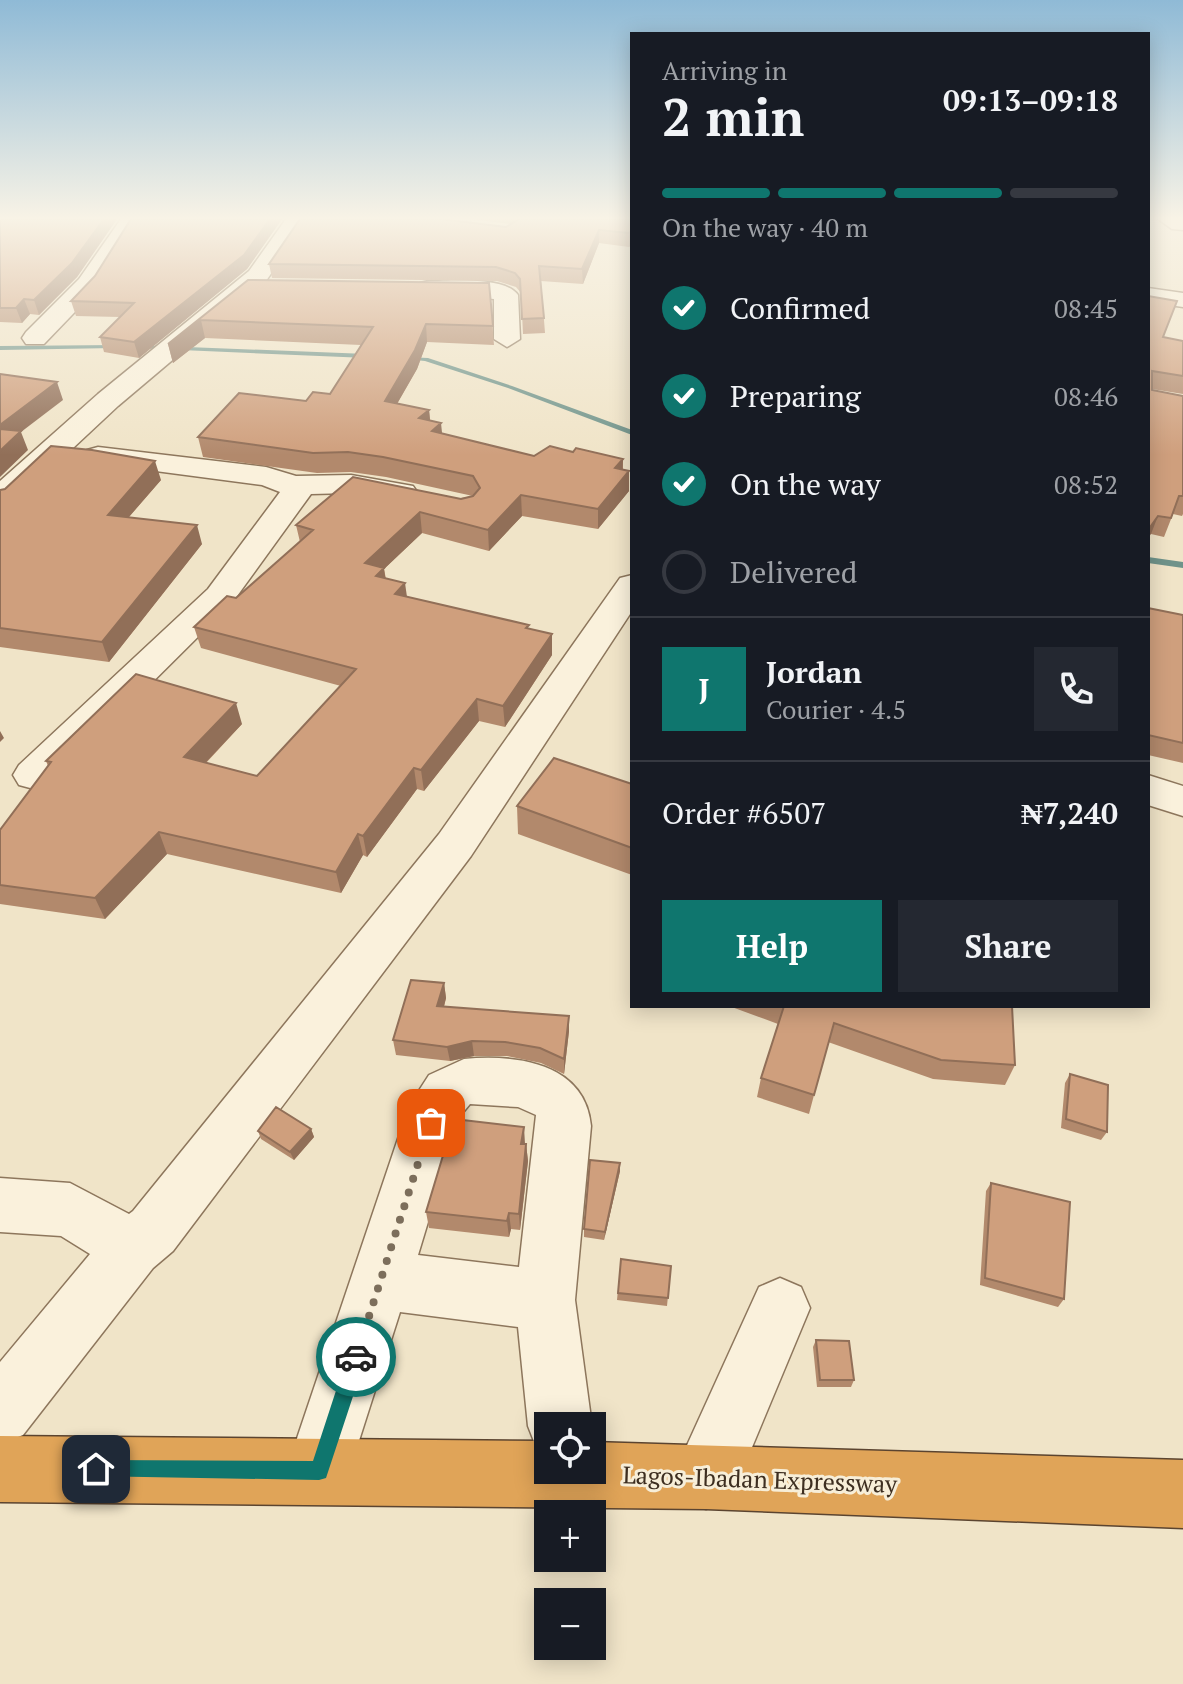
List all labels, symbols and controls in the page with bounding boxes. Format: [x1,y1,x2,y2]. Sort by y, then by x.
text: Arriving in [662,53,787,87]
text: 09:13–09:18 [943,80,1118,120]
text: 2 min [662,82,804,151]
text: On the way · 40 m [662,210,868,244]
icon: check [662,286,706,330]
text: Confirmed [730,288,870,328]
text: 08:45 [1054,291,1118,325]
icon: check [662,374,706,418]
text: Preparing [730,376,861,416]
text: 08:46 [1054,379,1118,413]
icon: check [662,462,706,506]
text: On the way [730,464,881,504]
text: 08:52 [1054,467,1118,501]
text: Delivered [730,552,857,592]
button: phone [1034,647,1118,731]
text: Jordan [766,652,862,692]
text: J [699,669,709,709]
text: Courier · 4.5 [766,692,906,726]
text: Order #6507 [662,793,826,833]
text: ₦7,240 [1021,793,1118,833]
button: Help [662,900,882,992]
button: Share [898,900,1118,992]
pin [397,1089,465,1157]
icon: bag [409,1101,453,1145]
courier [316,1317,396,1397]
icon: car [334,1335,378,1379]
map controls [534,1412,606,1660]
button: locate [534,1412,606,1484]
pin [62,1435,130,1503]
icon: home [74,1447,118,1491]
street label: Lagos-Ibadan Expressway [622,1458,899,1500]
button: + [534,1500,606,1572]
button: − [534,1588,606,1660]

